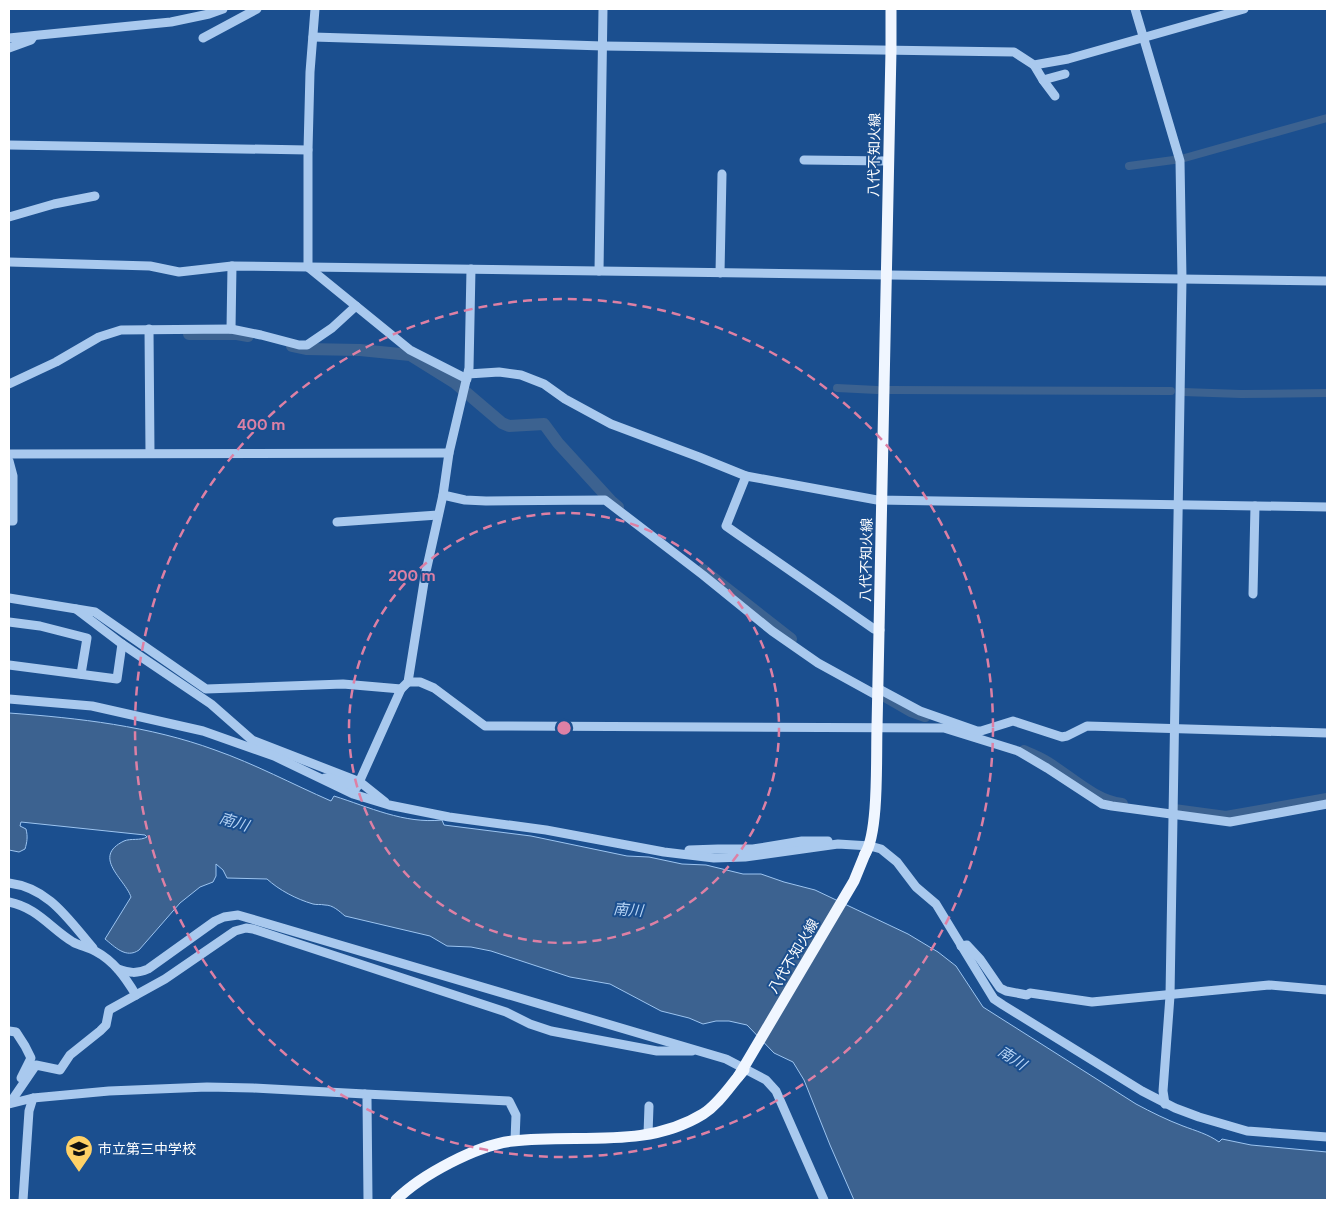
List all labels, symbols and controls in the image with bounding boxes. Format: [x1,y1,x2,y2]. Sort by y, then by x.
street label: 八代不知火線 [864,113,884,197]
text: 400 m [237,415,285,435]
street label: 八代不知火線 [856,518,876,602]
text: 200 m [388,566,436,586]
centre of rings [555,719,573,737]
water label: 南川 [217,808,253,837]
water label: 南川 [612,899,646,921]
street label: 八代不知火線 [764,915,822,997]
water label: 南川 [994,1041,1032,1076]
school or university icon: 市立第三中学校 [64,1134,94,1173]
place label: 市立第三中学校 [98,1140,196,1158]

